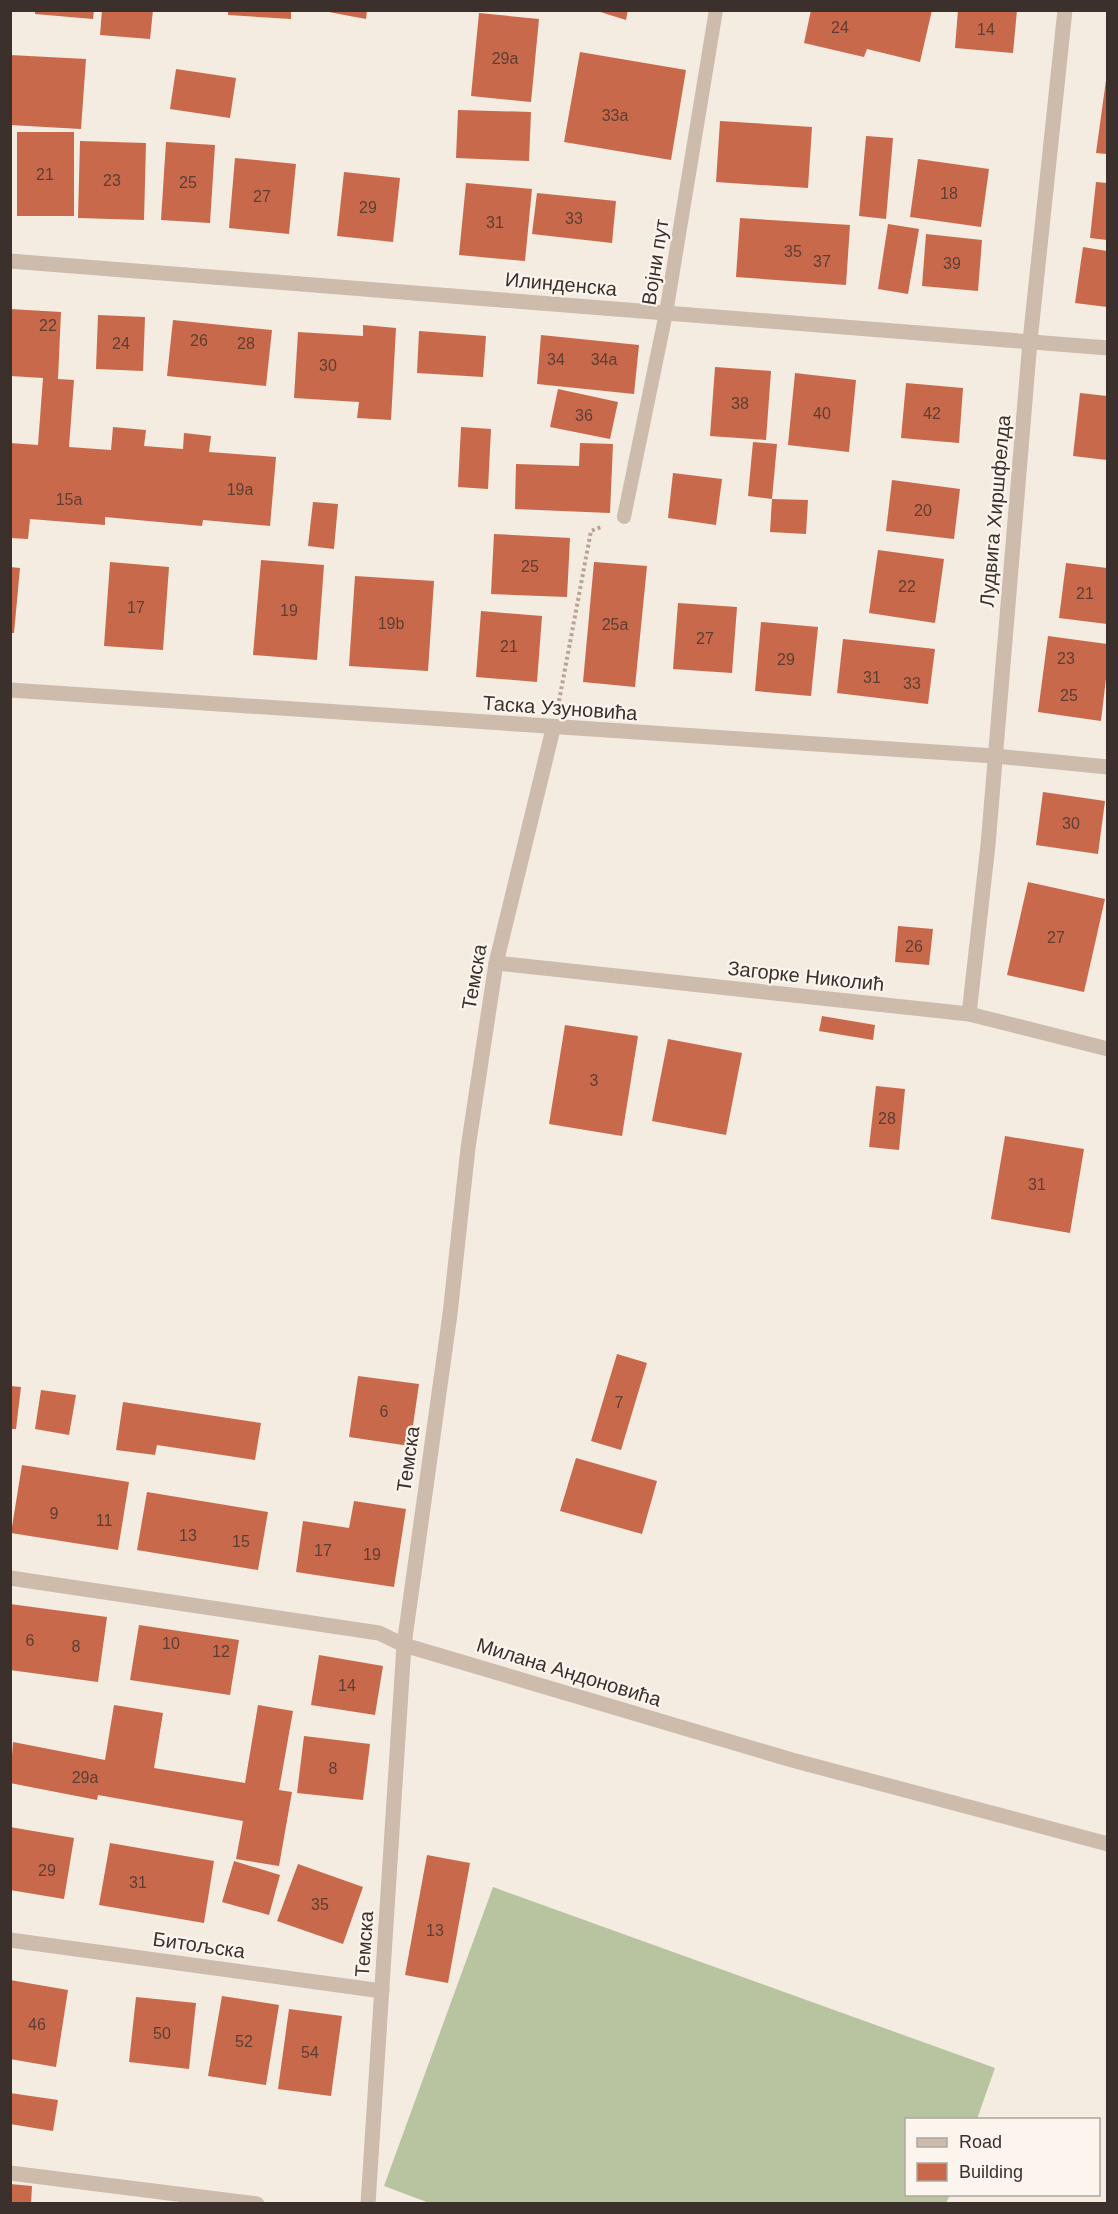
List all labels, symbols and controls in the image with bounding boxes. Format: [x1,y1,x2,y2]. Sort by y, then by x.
house number: 24 [831,19,849,36]
house number: 14 [977,21,995,38]
house number: 29a [492,50,518,67]
house number: 33a [602,107,628,124]
house number: 21 [36,166,54,183]
house number: 23 [103,172,121,189]
house number: 25 [179,174,197,191]
house number: 18 [940,185,958,202]
house number: 27 [253,188,271,205]
house number: 29 [359,199,377,216]
house number: 33 [565,210,583,227]
house number: 31 [486,214,504,231]
street label: Војни пут [637,217,673,307]
house number: 35 [784,243,802,260]
house number: 37 [813,253,831,270]
house number: 39 [943,255,961,272]
street label: Илинденска [504,268,619,300]
house number: 22 [39,317,57,334]
house number: 26 [190,332,208,349]
house number: 24 [112,335,130,352]
house number: 28 [237,335,255,352]
house number: 34 [547,351,565,368]
house number: 34a [591,351,617,368]
house number: 30 [319,357,337,374]
house number: 38 [731,395,749,412]
house number: 40 [813,405,831,422]
house number: 42 [923,405,941,422]
house number: 36 [575,407,593,424]
street label: Лудвига Хиршфелда [976,413,1014,608]
house number: 19a [227,481,253,498]
house number: 15a [56,491,82,508]
house number: 20 [914,502,932,519]
house number: 25 [521,558,539,575]
house number: 22 [898,578,916,595]
house number: 21 [1076,585,1094,602]
house number: 17 [127,599,145,616]
house number: 19 [280,602,298,619]
house number: 19b [378,615,404,632]
house number: 25a [602,616,628,633]
house number: 27 [696,630,714,647]
house number: 21 [500,638,518,655]
house number: 23 [1057,650,1075,667]
house number: 29 [777,651,795,668]
house number: 31 [863,669,881,686]
house number: 33 [903,675,921,692]
house number: 25 [1060,687,1078,704]
street label: Таска Узуновића [482,692,639,724]
house number: 30 [1062,815,1080,832]
house number: 27 [1047,929,1065,946]
house number: 26 [905,938,923,955]
street label: Темска [457,942,491,1012]
street label: Загорке Николић [727,957,885,995]
house number: 3 [590,1072,599,1089]
house number: 28 [878,1110,896,1127]
house number: 31 [1028,1176,1046,1193]
house number: 7 [615,1394,624,1411]
house number: 6 [380,1403,389,1420]
street label: Темска [392,1424,424,1493]
house number: 9 [50,1505,59,1522]
house number: 11 [96,1512,112,1529]
house number: 13 [179,1527,197,1544]
house number: 15 [232,1533,250,1550]
house number: 17 [314,1542,332,1559]
house number: 19 [363,1546,381,1563]
house number: 6 [26,1632,35,1649]
street label: Милана Андоновића [474,1633,665,1711]
house number: 10 [162,1635,180,1652]
house number: 8 [72,1638,81,1655]
house number: 12 [212,1643,230,1660]
house number: 14 [338,1677,356,1694]
house number: 8 [329,1760,338,1777]
house number: 29a [72,1769,98,1786]
house number: 29 [38,1862,56,1879]
house number: 31 [129,1874,147,1891]
house number: 35 [311,1896,329,1913]
street label: Темска [351,1909,377,1978]
house number: 13 [426,1922,444,1939]
street label: Битољска [152,1928,247,1962]
house number: 46 [28,2016,46,2033]
house number: 50 [153,2025,171,2042]
house number: 52 [235,2033,253,2050]
house number: 54 [301,2044,319,2061]
legend [905,2118,1100,2196]
text: Road [959,2132,1002,2152]
text: Building [959,2162,1023,2182]

